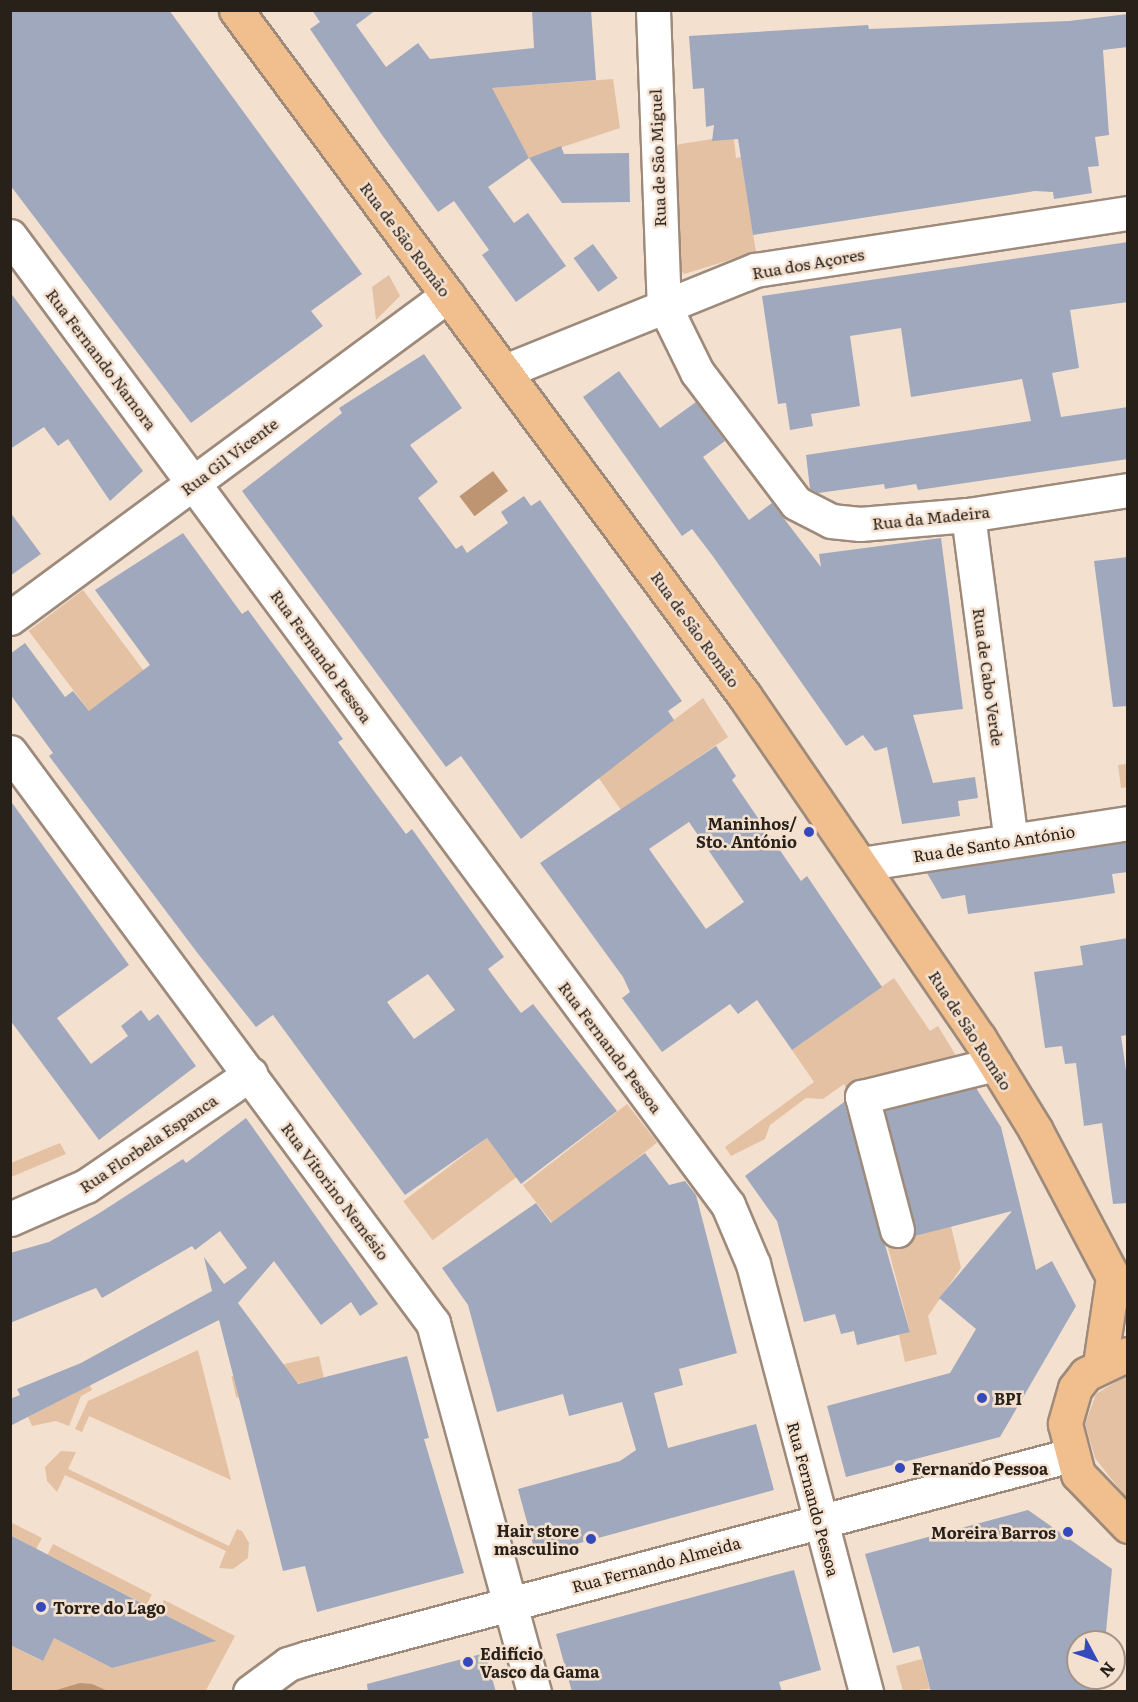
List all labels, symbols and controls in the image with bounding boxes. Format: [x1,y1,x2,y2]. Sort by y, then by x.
street label: Rua de São Miguel [645,89,669,227]
street label: Rua de São Romão [357,178,455,300]
street label: Rua dos Açores [750,244,866,282]
street label: Rua Fernando Namora [43,285,161,433]
street label: Rua Gil Vicente [177,413,281,499]
street label: Rua da Madeira [871,501,991,533]
street label: Rua de São Romão [648,567,744,691]
street label: Rua Fernando Pessoa [267,586,377,726]
street label: Rua de Cabo Verde [970,607,1008,747]
place label: Maninhos/ Sto. António [696,813,797,851]
street label: Rua de Santo António [912,821,1076,865]
marker: Maninhos/ Sto. António [802,825,816,839]
street label: Rua de São Romão [925,967,1017,1093]
street label: Rua Fernando Pessoa [555,977,667,1117]
street label: Rua Florbela Espanca [76,1090,220,1196]
street label: Rua Vitorino Nemésio [278,1119,394,1263]
place label: BPI [994,1388,1022,1408]
marker: BPI [975,1391,989,1405]
street label: Rua Fernando Pessoa [784,1419,844,1579]
place label: Fernando Pessoa [912,1458,1048,1478]
marker: Fernando Pessoa [893,1461,907,1475]
place label: Hair store masculino [494,1520,579,1558]
place label: Moreira Barros [931,1522,1056,1542]
marker: Moreira Barros [1061,1525,1075,1539]
street label: Rua Fernando Almeida [569,1532,743,1596]
marker: Hair store masculino [584,1532,598,1546]
place label: Torre do Lago [53,1597,166,1617]
marker: Torre do Lago [34,1600,48,1614]
north arrow [1066,1630,1126,1690]
place label: Edifício Vasco da Gama [480,1643,599,1681]
marker: Edifício Vasco da Gama [461,1655,475,1669]
text: N [1095,1658,1122,1683]

